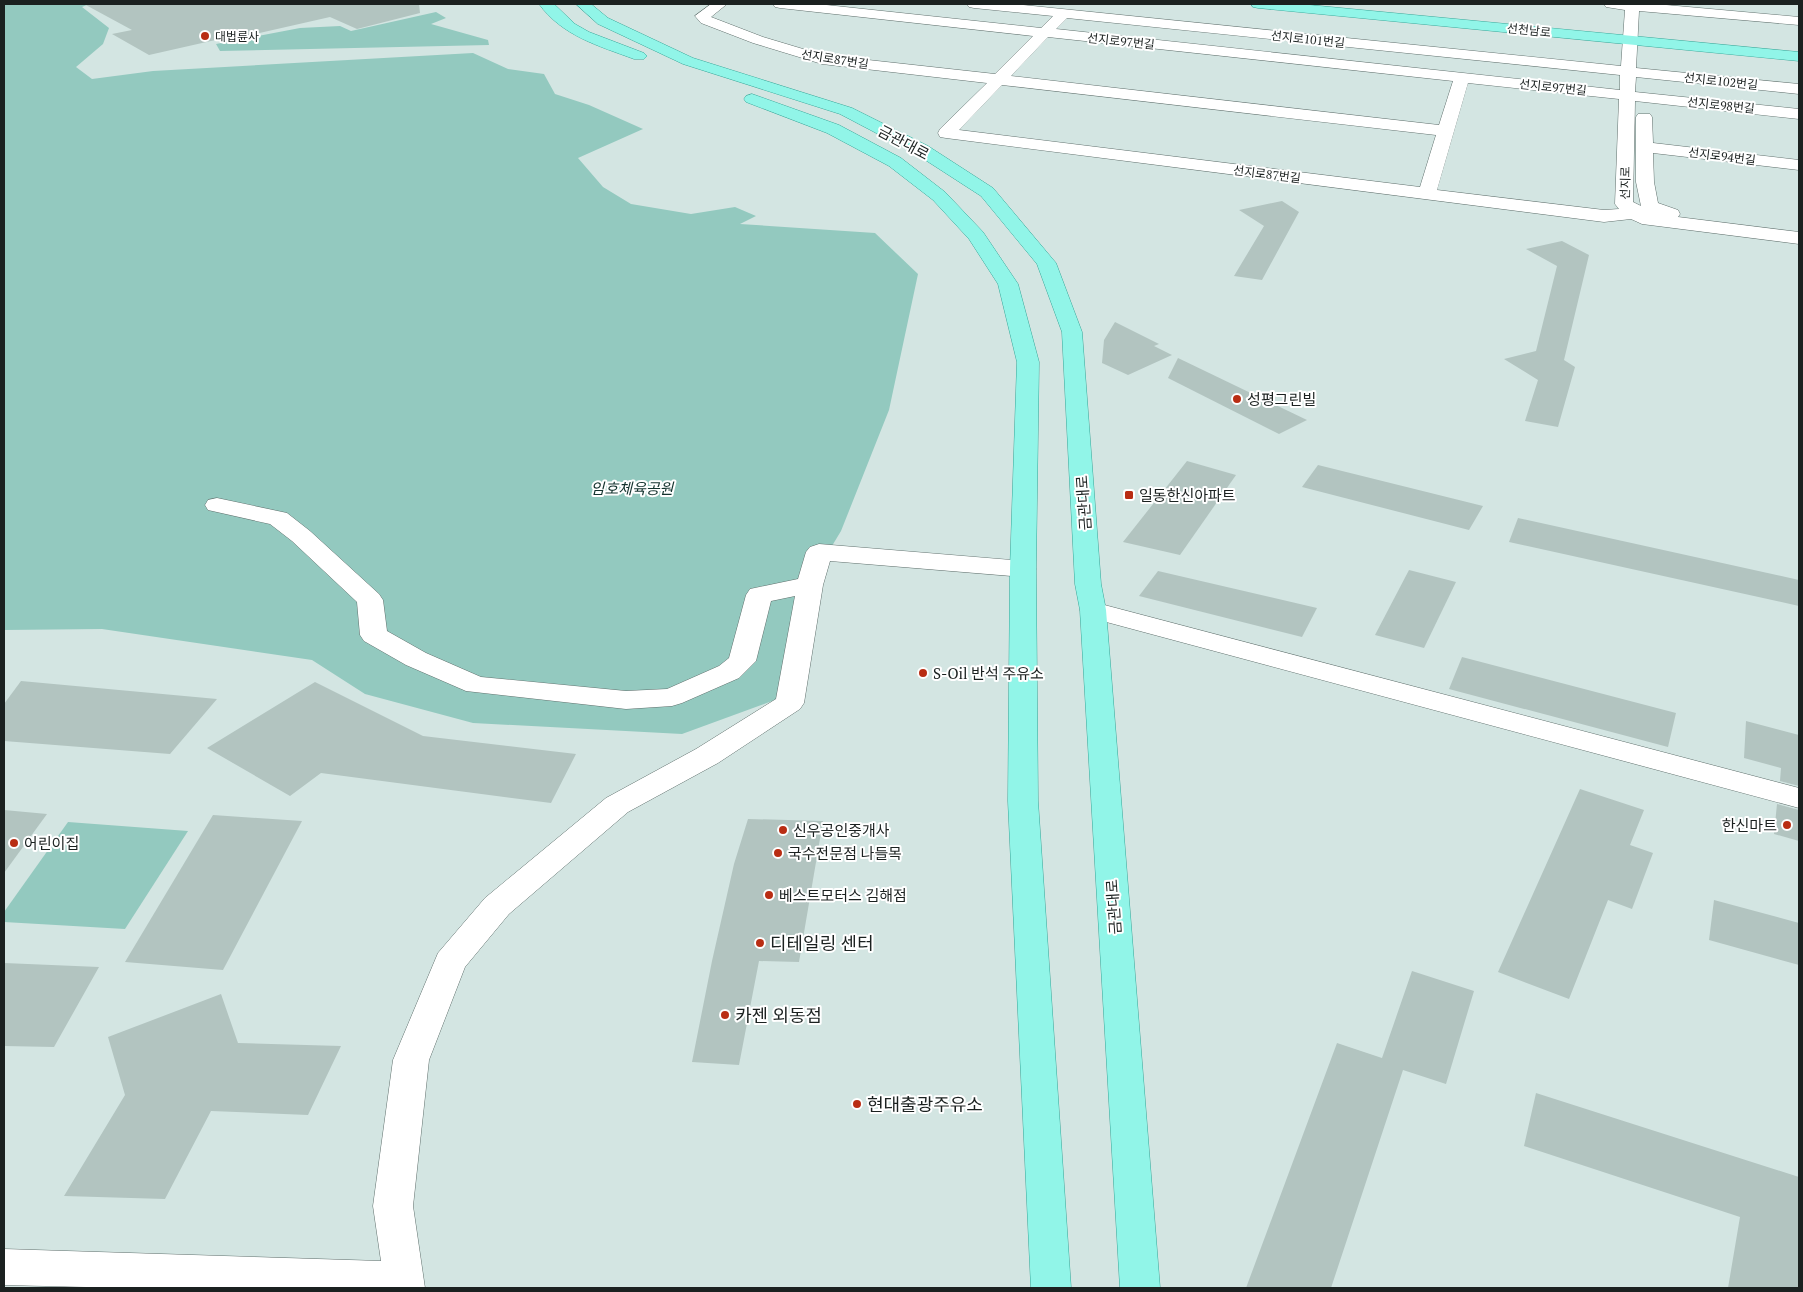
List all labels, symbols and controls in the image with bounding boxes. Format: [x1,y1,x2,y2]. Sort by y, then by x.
street label: 선천남로 [1506,20,1552,40]
street label: 선지로101번길 [1270,28,1346,50]
place label: 대법륜사 [215,29,259,44]
marker: 대법륜사 [199,30,211,42]
street label: 선지로97번길 [1086,30,1156,52]
street label: 선지로87번길 [800,46,870,72]
street label: 선지로102번길 [1683,70,1759,92]
street label: 선지로97번길 [1518,76,1588,98]
street label: 선지로98번길 [1686,94,1756,116]
street label: 금관대로 [875,120,933,164]
street label: 선지로94번길 [1687,144,1757,168]
street label: 선지로87번길 [1232,162,1302,186]
street label: 선지로 [1617,166,1633,200]
place label: 성평그린빌 [1247,389,1316,409]
marker: 성평그린빌 [1231,393,1243,405]
street label: 금관대로 [1071,475,1095,531]
park label: 임호체육공원 [591,478,675,498]
place label: 일동한신아파트 [1139,485,1236,505]
marker: 일동한신아파트 [1123,489,1135,501]
place label: S-Oil 반석 주유소 [933,663,1044,683]
marker: S-Oil 반석 주유소 [917,667,929,679]
place label: 한신마트 [1722,815,1777,835]
marker: 한신마트 [1781,819,1793,831]
place label: 신우공인중개사 [793,820,890,840]
marker: 신우공인중개사 [777,824,789,836]
place label: 어린이집 [24,833,79,853]
marker: 어린이집 [8,837,20,849]
place label: 국수전문점 나들목 [788,843,902,863]
marker: 국수전문점 나들목 [772,847,784,859]
street label: 금관대로 [1101,879,1125,935]
place label: 베스트모터스 김해점 [779,885,907,905]
marker: 베스트모터스 김해점 [763,889,775,901]
place label: 디테일링 센터 [770,931,874,955]
marker: 디테일링 센터 [754,937,766,949]
place label: 카젠 외동점 [735,1003,822,1027]
marker: 카젠 외동점 [719,1009,731,1021]
place label: 현대출광주유소 [867,1092,983,1116]
marker: 현대출광주유소 [851,1098,863,1110]

